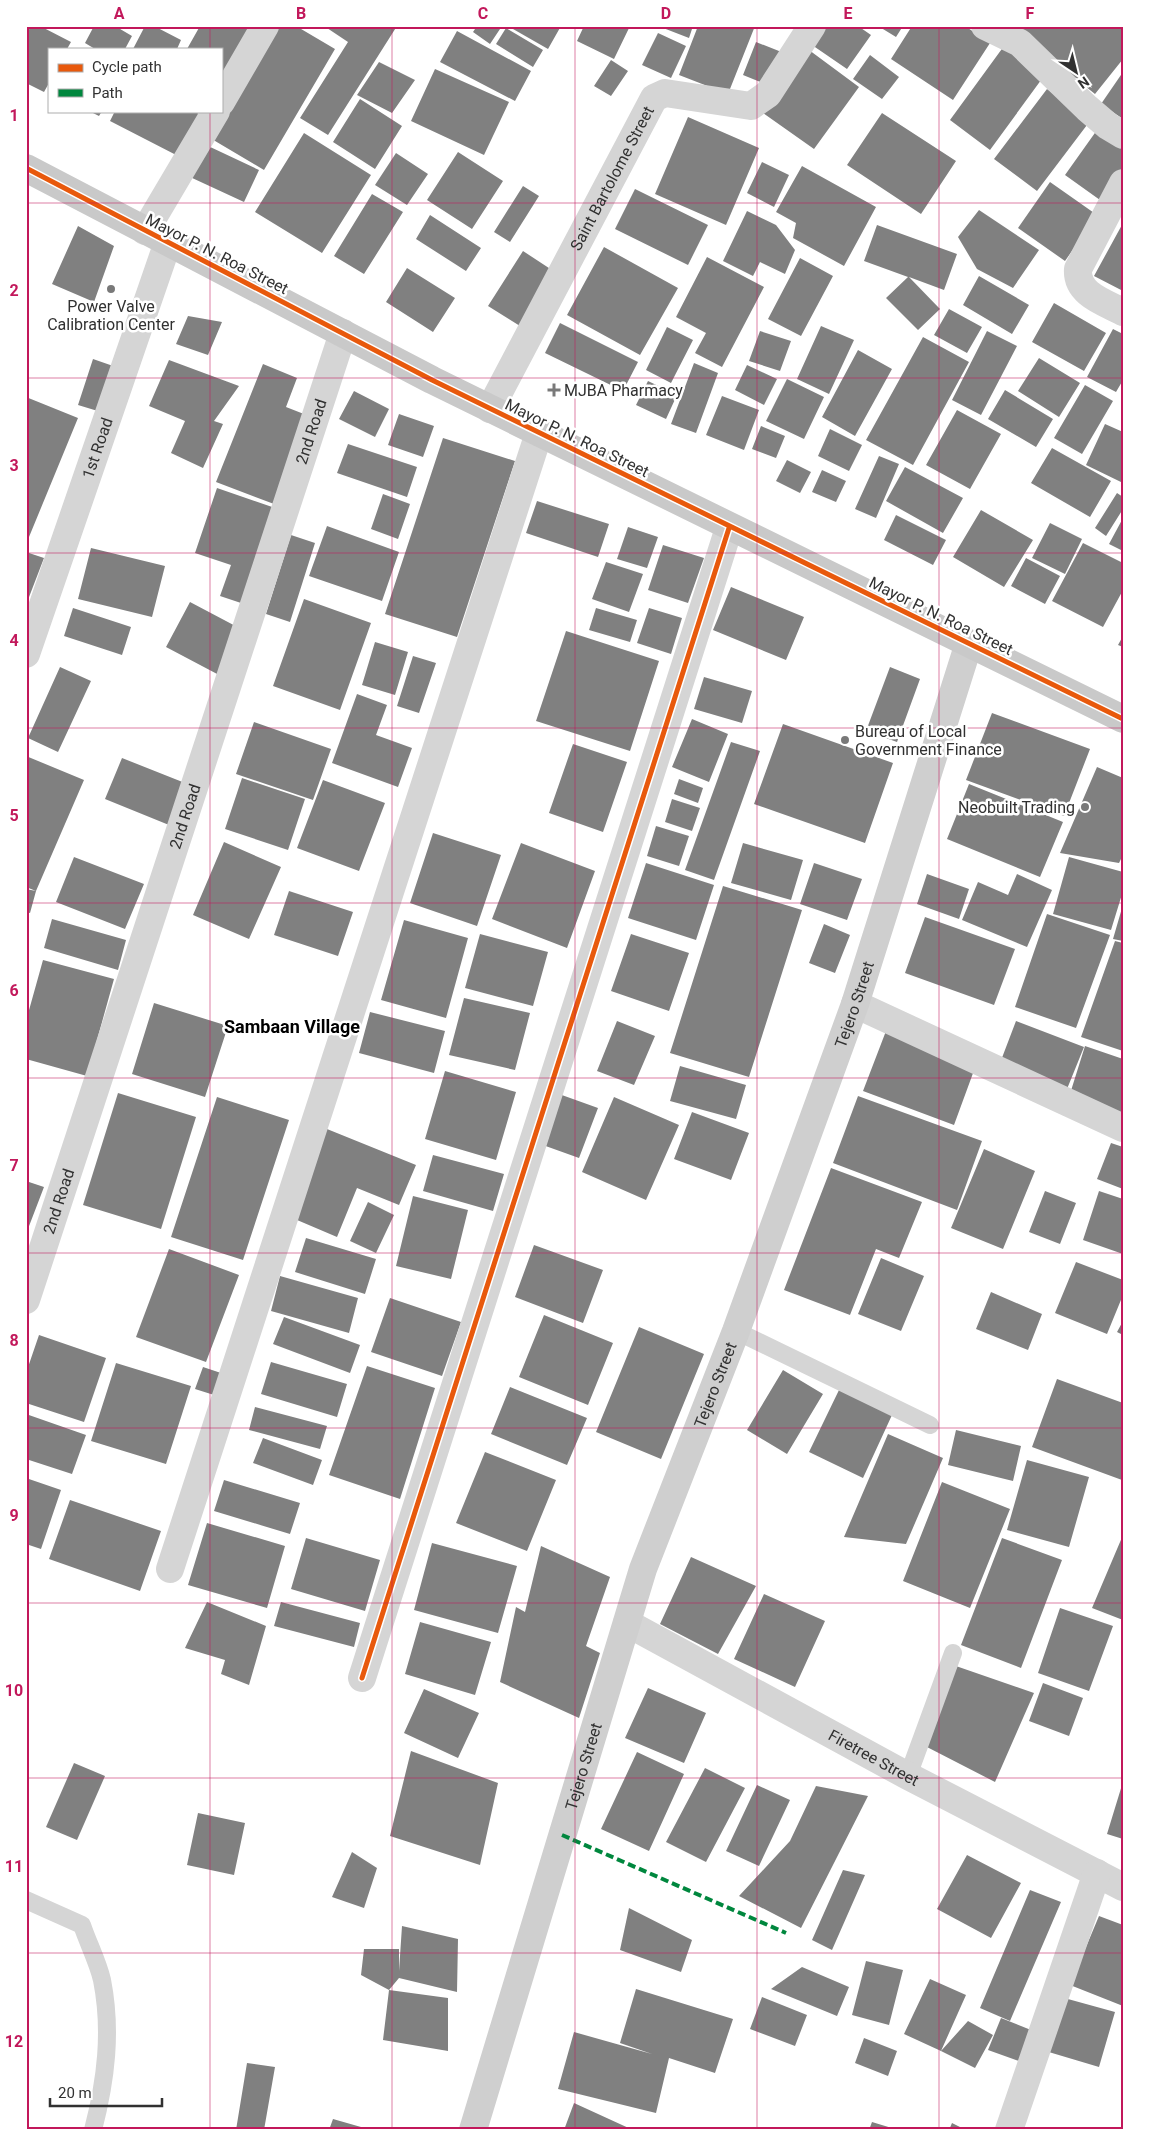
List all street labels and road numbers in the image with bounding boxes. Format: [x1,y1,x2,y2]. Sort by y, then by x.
street label: Saint Bartolome Street [566,103,658,254]
street label: Mayor P. N. Roa Street [142,210,292,298]
street label: Mayor P. N. Roa Street [502,395,652,481]
street label: 2nd Road [291,396,330,467]
street label: 1st Road [78,415,116,481]
street label: Mayor P. N. Roa Street [866,573,1016,659]
street label: 2nd Road [165,781,204,851]
street label: Tejero Street [830,959,877,1050]
street label: 2nd Road [39,1166,78,1236]
street label: Tejero Street [690,1339,740,1430]
street label: Tejero Street [561,1720,605,1812]
street label: Firetree Street [825,1725,922,1790]

